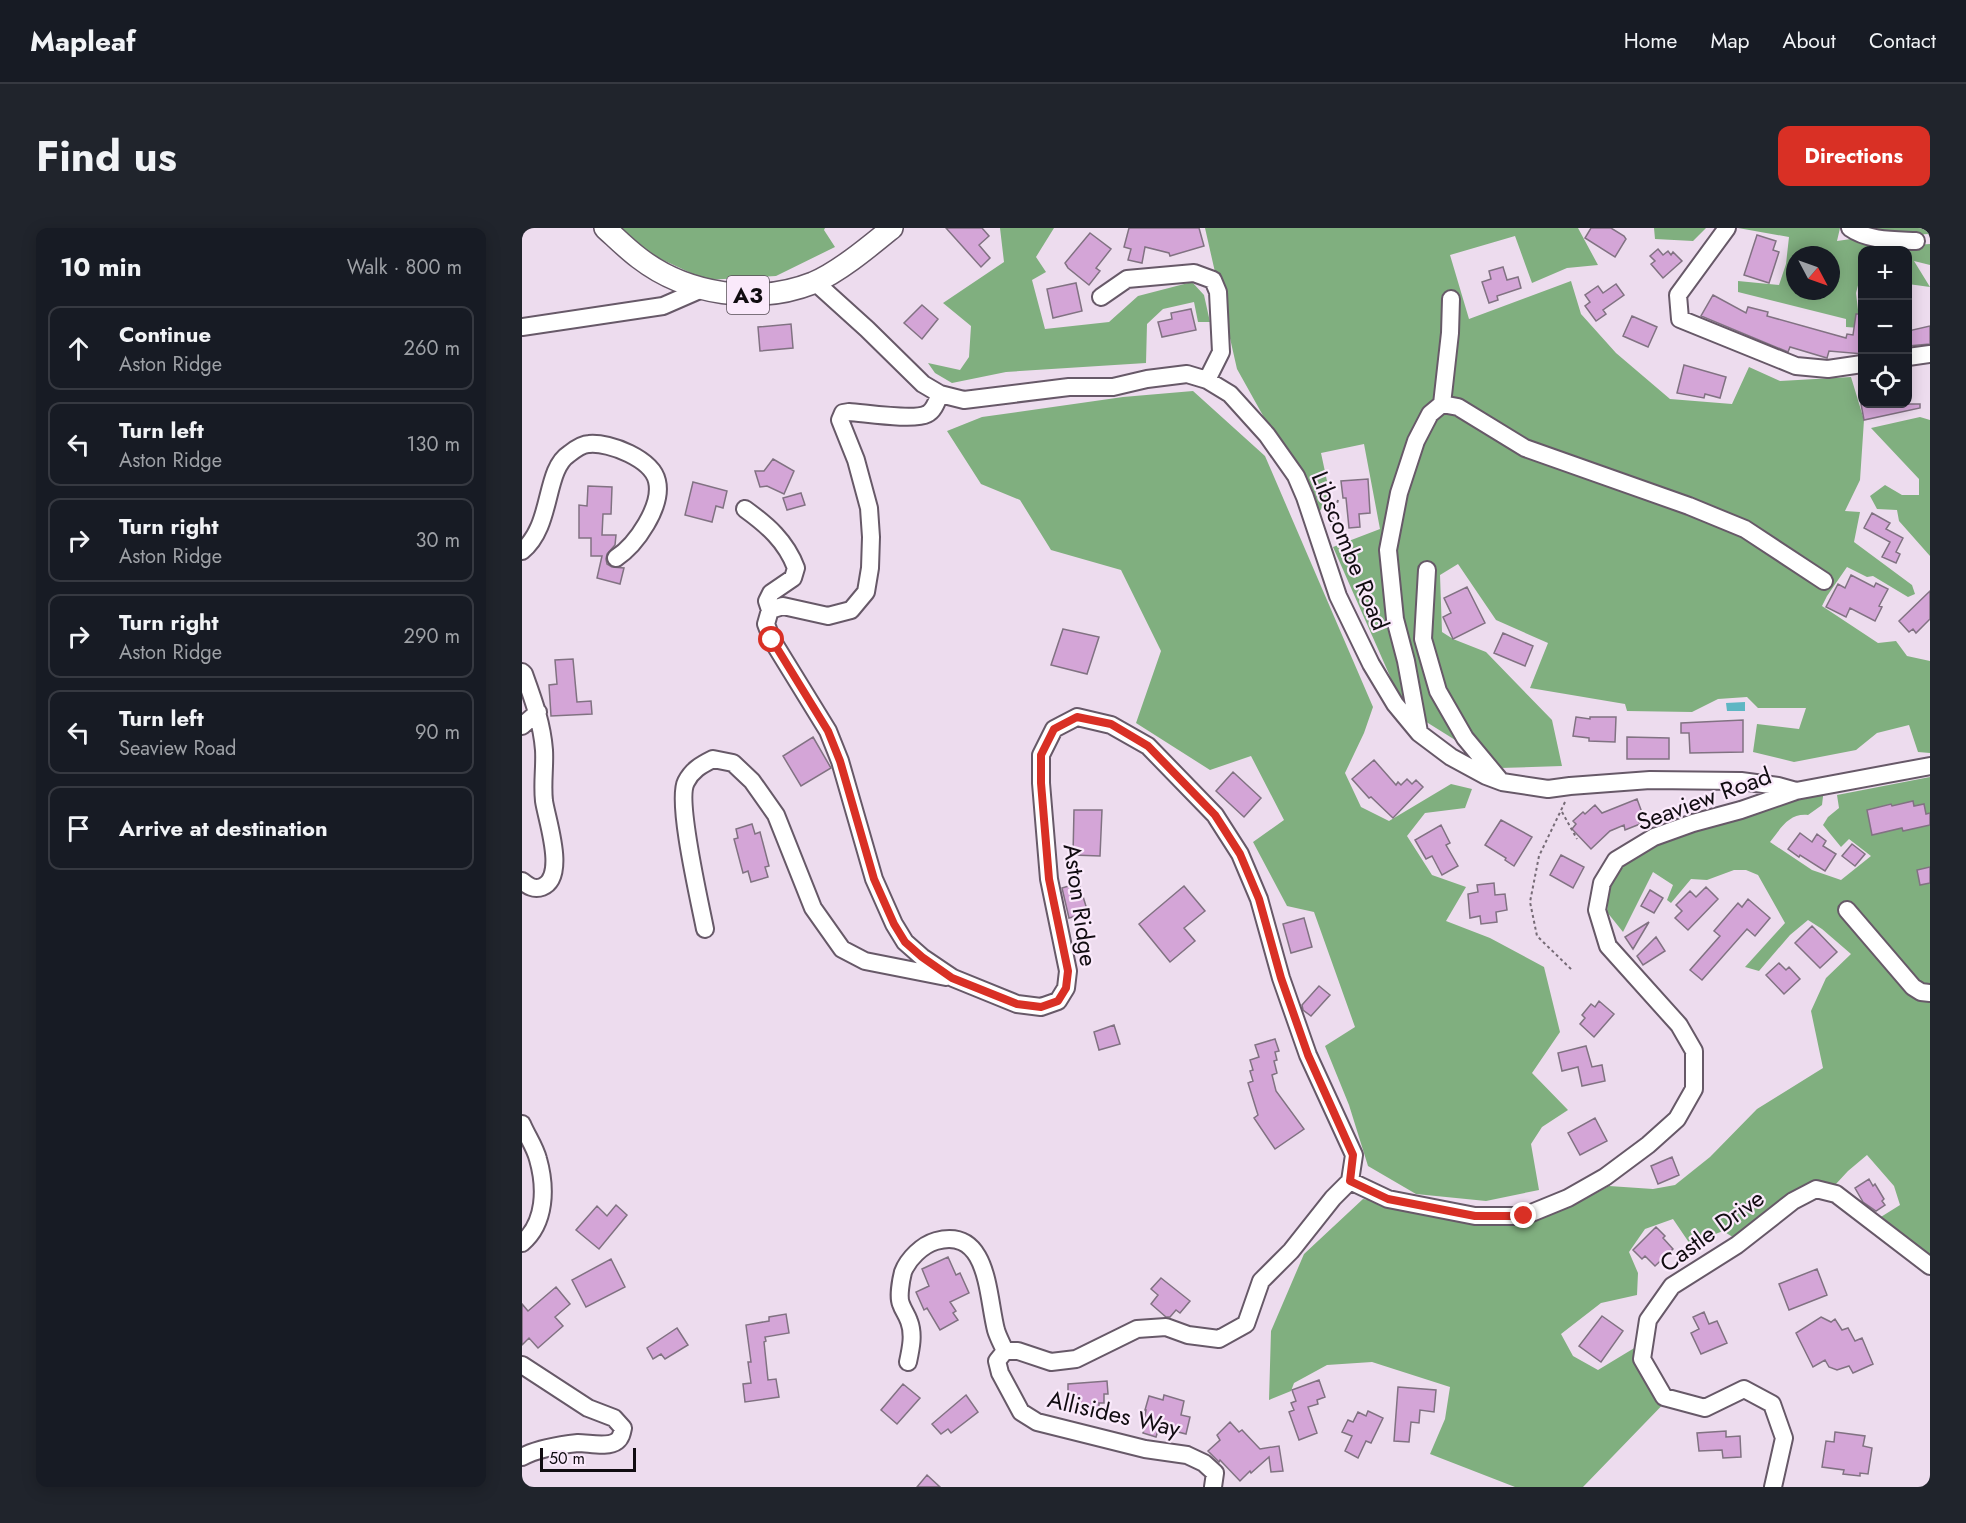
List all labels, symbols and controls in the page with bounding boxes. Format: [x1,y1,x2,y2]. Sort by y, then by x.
text: Mapleaf [30,21,136,62]
text: Home [1624,26,1677,56]
text: Map [1710,26,1750,56]
text: About [1783,26,1836,56]
text: Contact [1869,26,1936,56]
text: Find us [36,126,177,187]
button: Directions [1778,126,1930,186]
north arrow [1786,246,1840,300]
map controls [1858,246,1912,408]
button: + [1858,246,1912,300]
text: 10 min [60,248,142,286]
text: Walk · 800 m [347,253,462,282]
road number: A3 [727,276,769,314]
button: − [1858,300,1912,354]
text: Continue [119,318,211,350]
icon: ahead [62,332,95,365]
text: 260 m [404,334,460,363]
text: Aston Ridge [119,350,222,379]
button: locate [1858,354,1912,408]
text: Turn left [119,414,204,446]
icon: left [62,428,95,461]
text: 130 m [406,430,460,459]
text: Aston Ridge [119,446,222,475]
street label: Libscombe Road [1303,466,1398,636]
text: Turn right [119,510,219,542]
icon: right [62,524,95,557]
text: 30 m [415,526,460,555]
text: Aston Ridge [119,542,222,571]
text: Turn right [119,606,219,638]
icon: right [62,620,95,653]
text: 290 m [404,622,460,651]
route start [758,626,784,652]
text: Aston Ridge [119,638,222,667]
text: Turn left [119,702,204,734]
icon: left [62,716,95,749]
text: 90 m [415,718,460,747]
text: Seaview Road [119,734,237,763]
street label: Seaview Road [1632,758,1776,839]
icon: arrive [62,812,95,845]
text: Arrive at destination [119,812,328,844]
street label: Aston Ridge [1055,841,1106,969]
street label: Castle Drive [1652,1181,1771,1281]
route end [1510,1202,1536,1228]
street label: Allisides Way [1044,1381,1184,1446]
scale bar [540,1445,636,1472]
text: 50 m [549,1447,585,1470]

